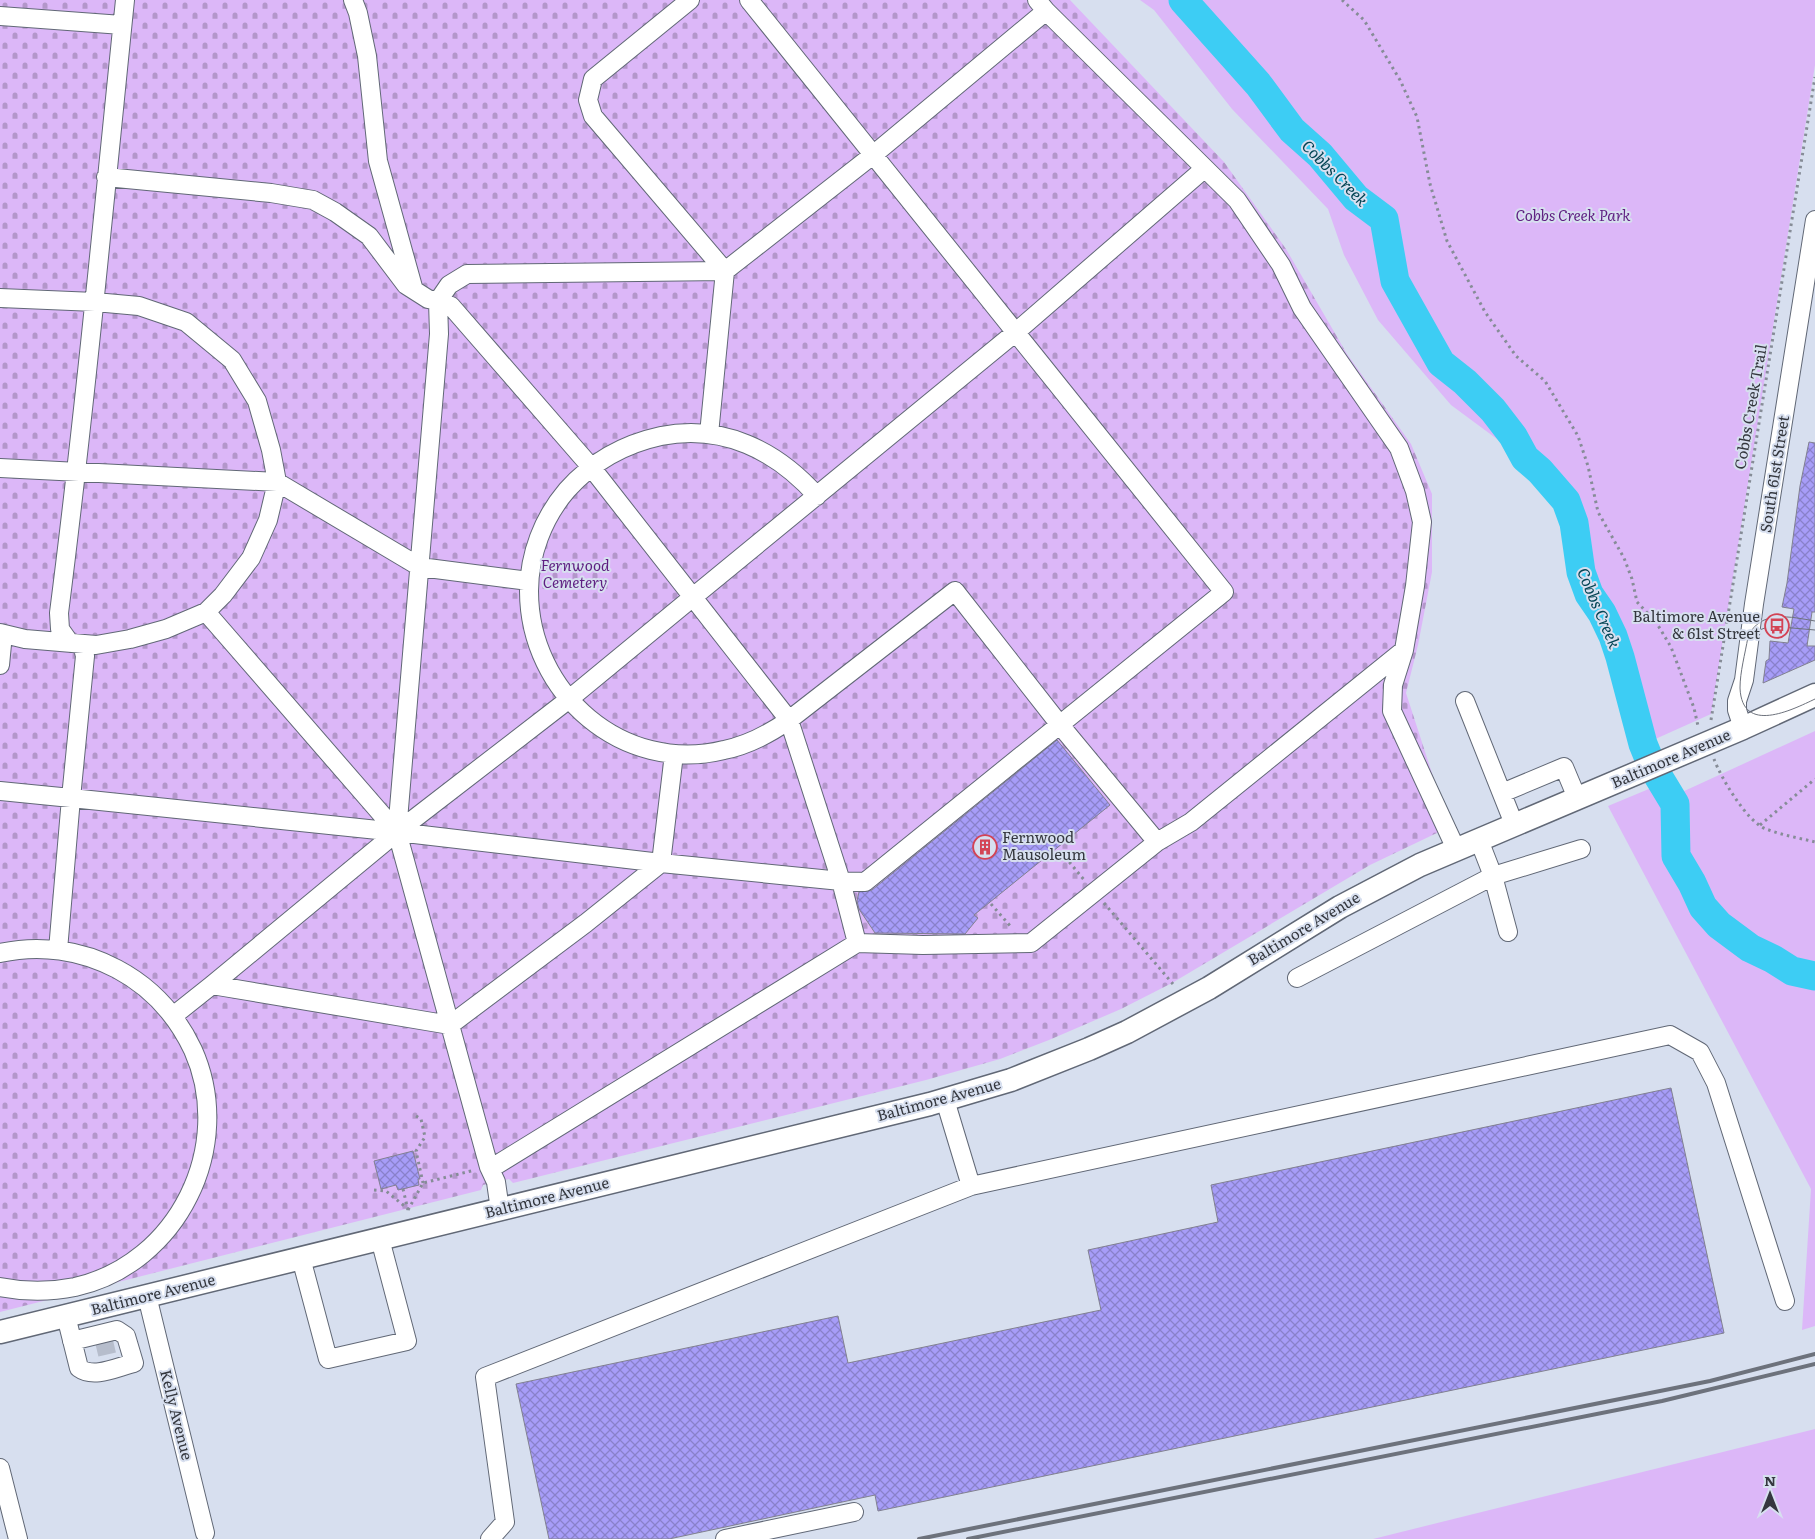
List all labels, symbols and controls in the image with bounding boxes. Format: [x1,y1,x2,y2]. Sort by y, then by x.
water label: Cobbs Creek [1297,134,1375,211]
park label: Cobbs Creek Park [1516,203,1631,226]
street label: Cobbs Creek Trail [1727,342,1772,471]
street label: South 61st Street [1753,413,1794,534]
park label: Fernwood Cemetery [540,553,610,593]
water label: Cobbs Creek [1572,564,1628,652]
place label: Baltimore Avenue & 61st Street [1633,604,1760,644]
bus stop icon: Baltimore Avenue & 61st Street [1764,613,1790,639]
street label: Baltimore Avenue [1607,722,1734,793]
place label: Fernwood Mausoleum [1002,825,1086,865]
building icon: Fernwood Mausoleum [972,834,998,860]
street label: Baltimore Avenue [1243,885,1364,970]
street label: Baltimore Avenue [874,1071,1003,1126]
street label: Baltimore Avenue [482,1170,611,1223]
street label: Baltimore Avenue [88,1267,217,1320]
street label: Kelly Avenue [155,1367,200,1462]
north arrow [1745,1469,1795,1519]
text: N [1764,1470,1776,1490]

